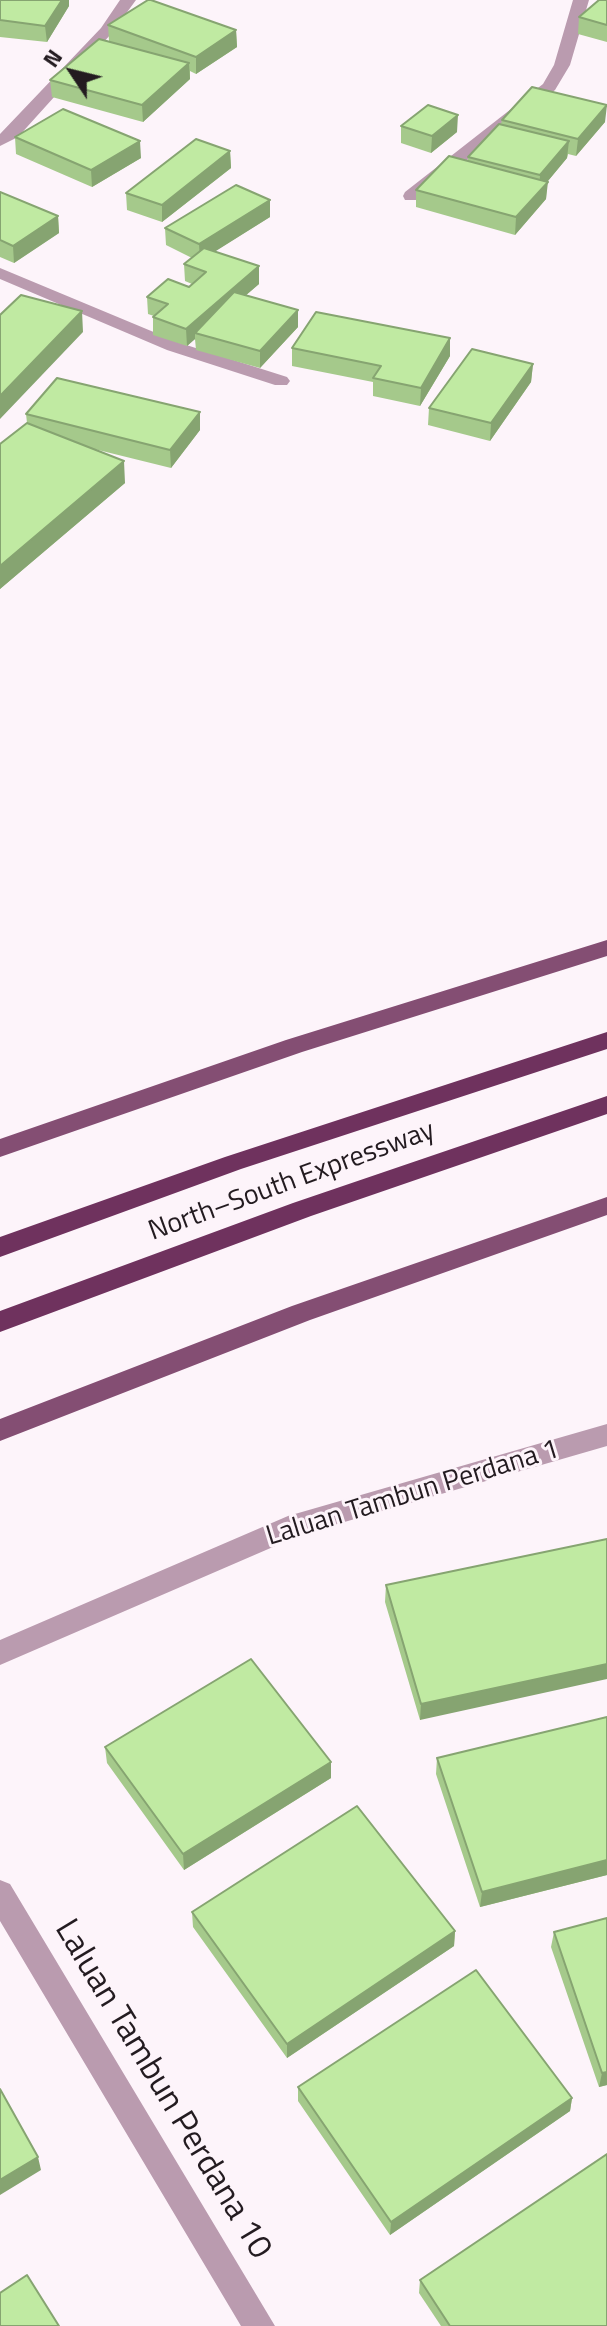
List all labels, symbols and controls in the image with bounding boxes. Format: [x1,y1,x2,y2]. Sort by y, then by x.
north arrow [32,32,112,112]
text: N [34,42,71,74]
street label: North–South Expressway [144,1115,440,1249]
street label: Laluan Tambun Perdana 1 [263,1433,563,1555]
street label: Laluan Tambun Perdana 10 [44,1913,280,2267]

